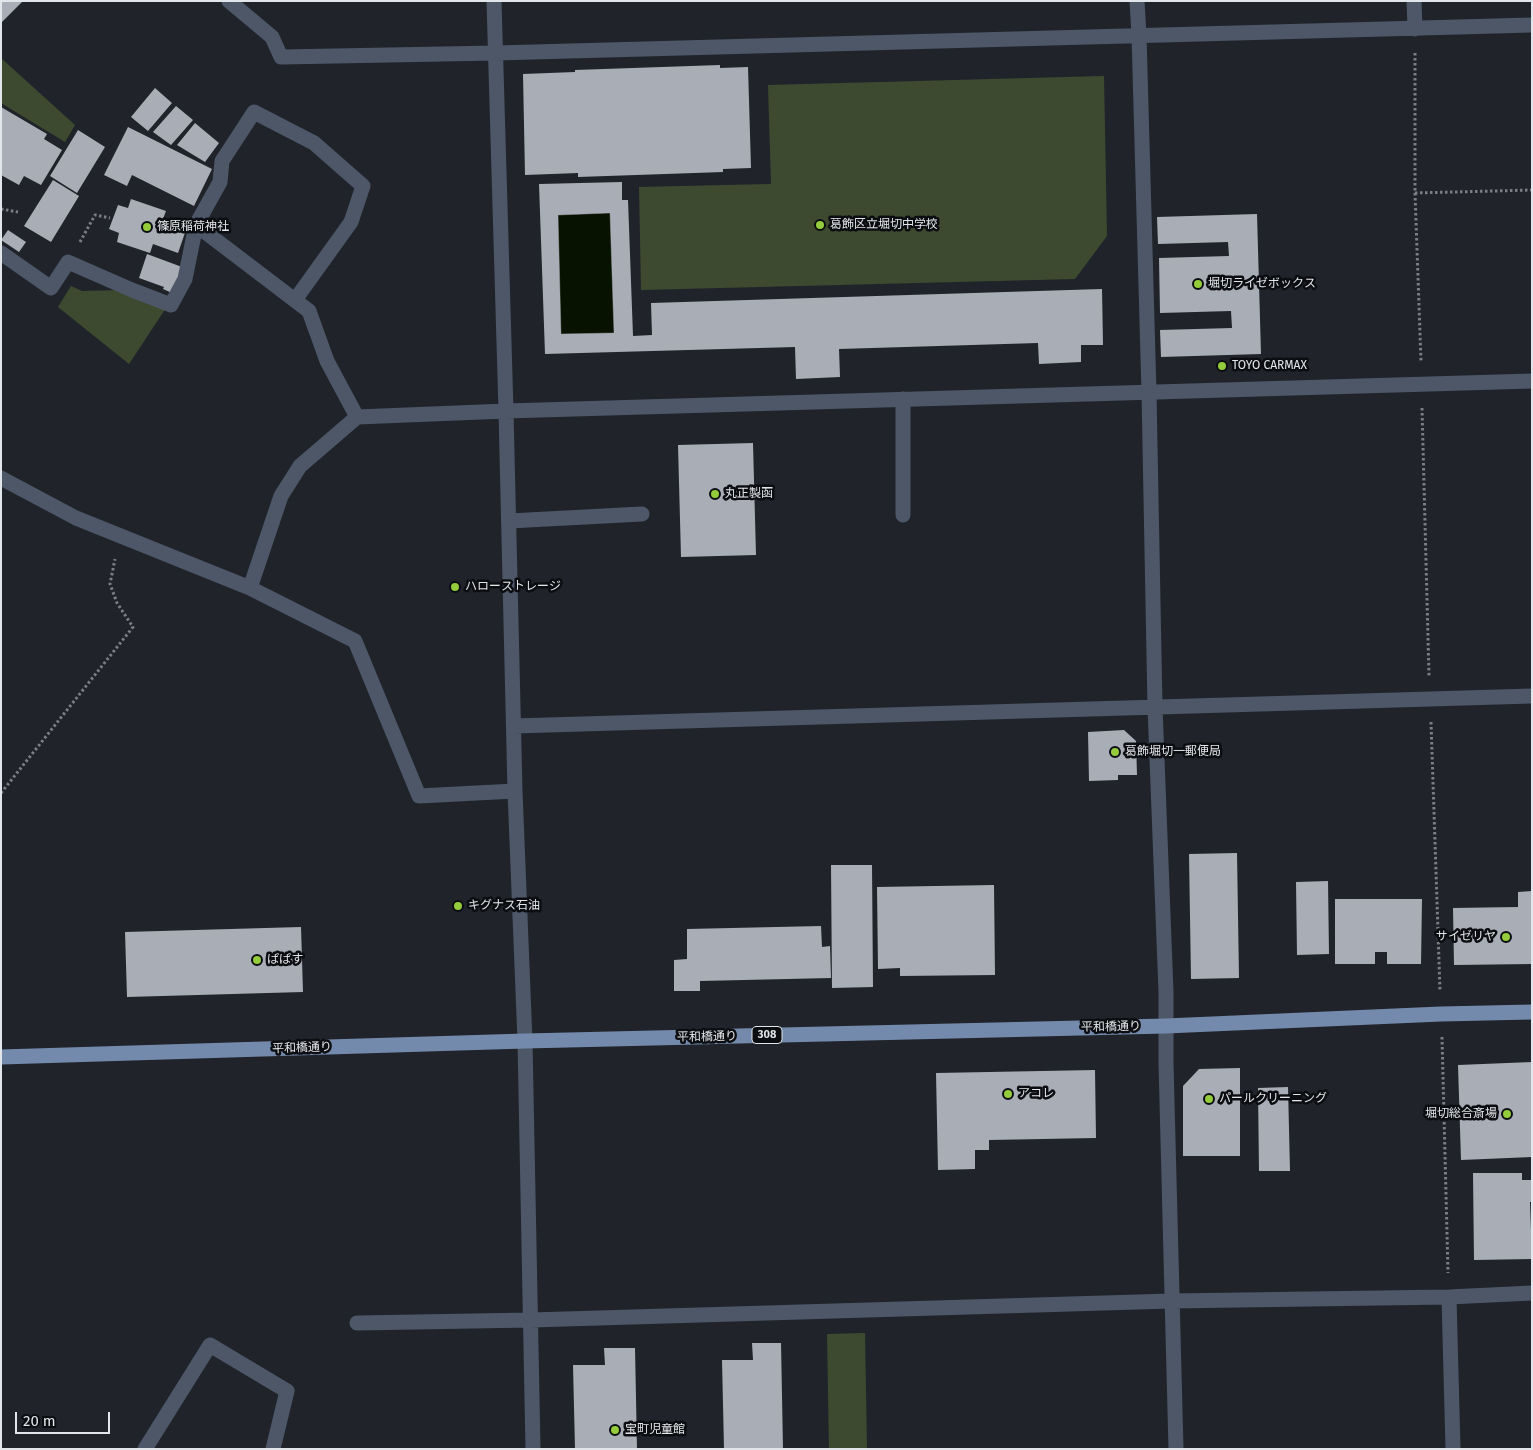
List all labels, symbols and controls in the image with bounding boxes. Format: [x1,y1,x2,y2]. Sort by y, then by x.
place label: 葛飾区立堀切中学校 [830,218,938,232]
marker: 葛飾区立堀切中学校 [814,219,826,231]
place label: 篠原稲荷神社 [157,220,229,234]
marker: 篠原稲荷神社 [141,221,153,233]
place label: 堀切ライゼボックス [1208,277,1316,291]
marker: 堀切ライゼボックス [1192,278,1204,290]
place label: TOYO CARMAX [1232,359,1307,373]
marker: TOYO CARMAX [1216,360,1228,372]
place label: 丸正製函 [725,487,773,501]
marker: 丸正製函 [709,488,721,500]
place label: ハローストレージ [465,580,561,594]
marker: ハローストレージ [449,581,461,593]
place label: 葛飾堀切一郵便局 [1125,745,1221,759]
marker: 葛飾堀切一郵便局 [1109,746,1121,758]
place label: キグナス石油 [468,899,540,913]
marker: キグナス石油 [452,900,464,912]
place label: サイゼリヤ [1436,930,1496,944]
marker: サイゼリヤ [1500,931,1512,943]
place label: ぱぱす [267,953,303,967]
marker: ぱぱす [251,954,263,966]
street label: 平和橋通り [1081,1019,1141,1035]
road number: 308 [752,1026,782,1044]
street label: 平和橋通り [677,1029,737,1045]
street label: 平和橋通り [272,1040,332,1056]
place label: アコレ [1018,1087,1054,1101]
marker: アコレ [1002,1088,1014,1100]
place label: パールクリーニング [1219,1092,1327,1106]
marker: パールクリーニング [1203,1093,1215,1105]
place label: 堀切総合斎場 [1425,1107,1497,1121]
marker: 堀切総合斎場 [1501,1108,1513,1120]
scale bar [18,1402,112,1434]
text: 20 m [23,1412,56,1430]
place label: 宝町児童館 [625,1423,685,1437]
marker: 宝町児童館 [609,1424,621,1436]

